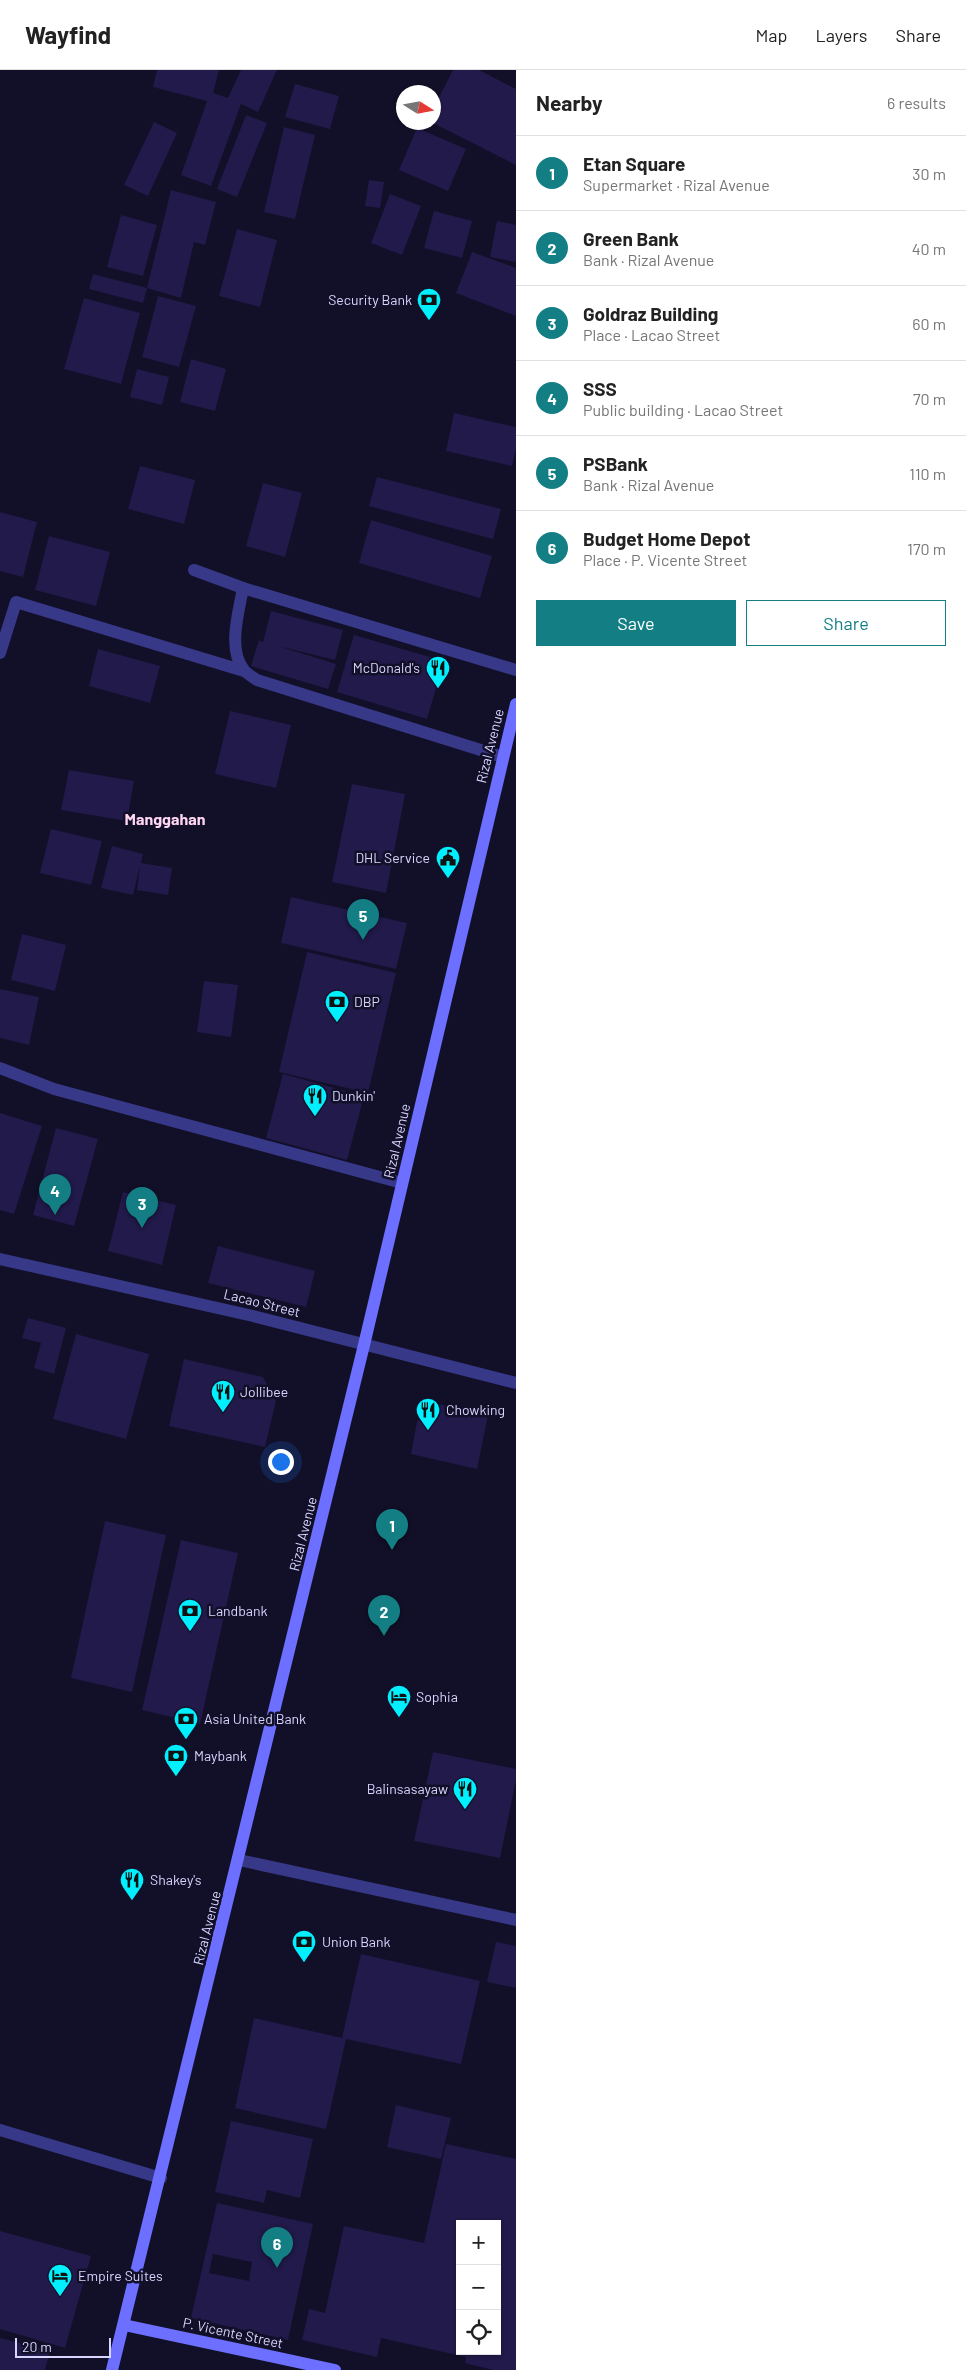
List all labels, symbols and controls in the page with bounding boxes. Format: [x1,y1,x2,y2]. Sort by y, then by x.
text: Wayfind [25,20,111,49]
text: Map [755,24,787,46]
text: Layers [815,24,868,46]
text: Share [896,24,941,46]
north arrow [396,85,441,130]
text: Nearby [536,90,602,115]
text: 6 results [887,93,946,112]
text: Etan Square [583,152,685,175]
text: 1 [549,164,555,183]
text: 30 m [912,164,946,183]
text: Supermarket · Rizal Avenue [583,175,770,194]
text: Green Bank [583,227,679,250]
text: 2 [548,239,556,258]
text: 40 m [912,239,946,258]
text: Bank · Rizal Avenue [583,250,714,269]
bank icon: Security Bank [416,287,442,321]
place label: Security Bank [328,291,412,308]
text: Goldraz Building [583,302,718,325]
text: 3 [548,314,556,333]
text: 60 m [912,314,946,333]
text: Place · Lacao Street [583,325,720,344]
text: SSS [583,377,617,400]
text: 4 [547,389,557,408]
text: 70 m [913,389,946,408]
text: Public building · Lacao Street [583,400,783,419]
text: PSBank [583,452,648,475]
text: 5 [548,464,556,483]
text: 110 m [909,464,946,483]
text: Bank · Rizal Avenue [583,475,714,494]
text: Budget Home Depot [583,527,750,550]
text: 6 [548,539,556,558]
text: 170 m [907,539,946,558]
text: Place · P. Vicente Street [583,550,747,569]
button: Save [536,600,736,646]
button: Share [746,600,946,646]
restaurant icon: McDonald's [425,655,451,689]
place label: McDonald's [353,659,420,676]
street label: Rizal Avenue [472,707,507,785]
district label: Manggahan [125,809,205,828]
public building icon: DHL Service [435,845,461,879]
place label: DHL Service [355,849,430,866]
pin: 5 [347,899,379,940]
bank icon: DBP [324,989,350,1023]
place label: DBP [354,993,380,1010]
restaurant icon: Dunkin' [302,1083,328,1117]
place label: Dunkin' [332,1087,375,1104]
street label: Rizal Avenue [380,1102,413,1180]
pin: 4 [39,1174,71,1215]
pin: 3 [126,1187,158,1228]
street label: Lacao Street [222,1285,302,1320]
restaurant icon: Jollibee [210,1379,236,1413]
place label: Jollibee [240,1383,288,1400]
restaurant icon: Chowking [415,1397,441,1431]
place label: Chowking [446,1401,505,1418]
your location [268,1449,294,1475]
street label: Rizal Avenue [285,1495,320,1573]
pin: 1 [376,1509,408,1550]
pin: 2 [368,1595,400,1636]
bank icon: Landbank [177,1598,203,1632]
place label: Landbank [208,1602,268,1619]
hotel icon: Sophia [386,1684,412,1718]
place label: Sophia [416,1688,458,1705]
bank icon: Asia United Bank [173,1706,199,1740]
place label: Asia United Bank [204,1710,306,1727]
bank icon: Maybank [163,1743,189,1777]
place label: Maybank [194,1747,247,1764]
restaurant icon: Balinsasayaw [452,1776,478,1810]
place label: Balinsasayaw [367,1780,448,1797]
restaurant icon: Shakey's [119,1867,145,1901]
place label: Shakey's [150,1871,202,1888]
street label: Rizal Avenue [189,1889,224,1967]
bank icon: Union Bank [291,1929,317,1963]
place label: Union Bank [322,1933,391,1950]
map controls [456,2220,501,2355]
button: + [456,2220,501,2265]
pin: 6 [261,2227,293,2268]
hotel icon: Empire Suites [47,2263,73,2297]
button: − [456,2265,501,2310]
place label: Empire Suites [78,2267,163,2284]
button: locate [456,2310,501,2355]
street label: P. Vicente Street [181,2314,285,2351]
scale bar [15,2335,111,2358]
text: 20 m [22,2338,52,2355]

